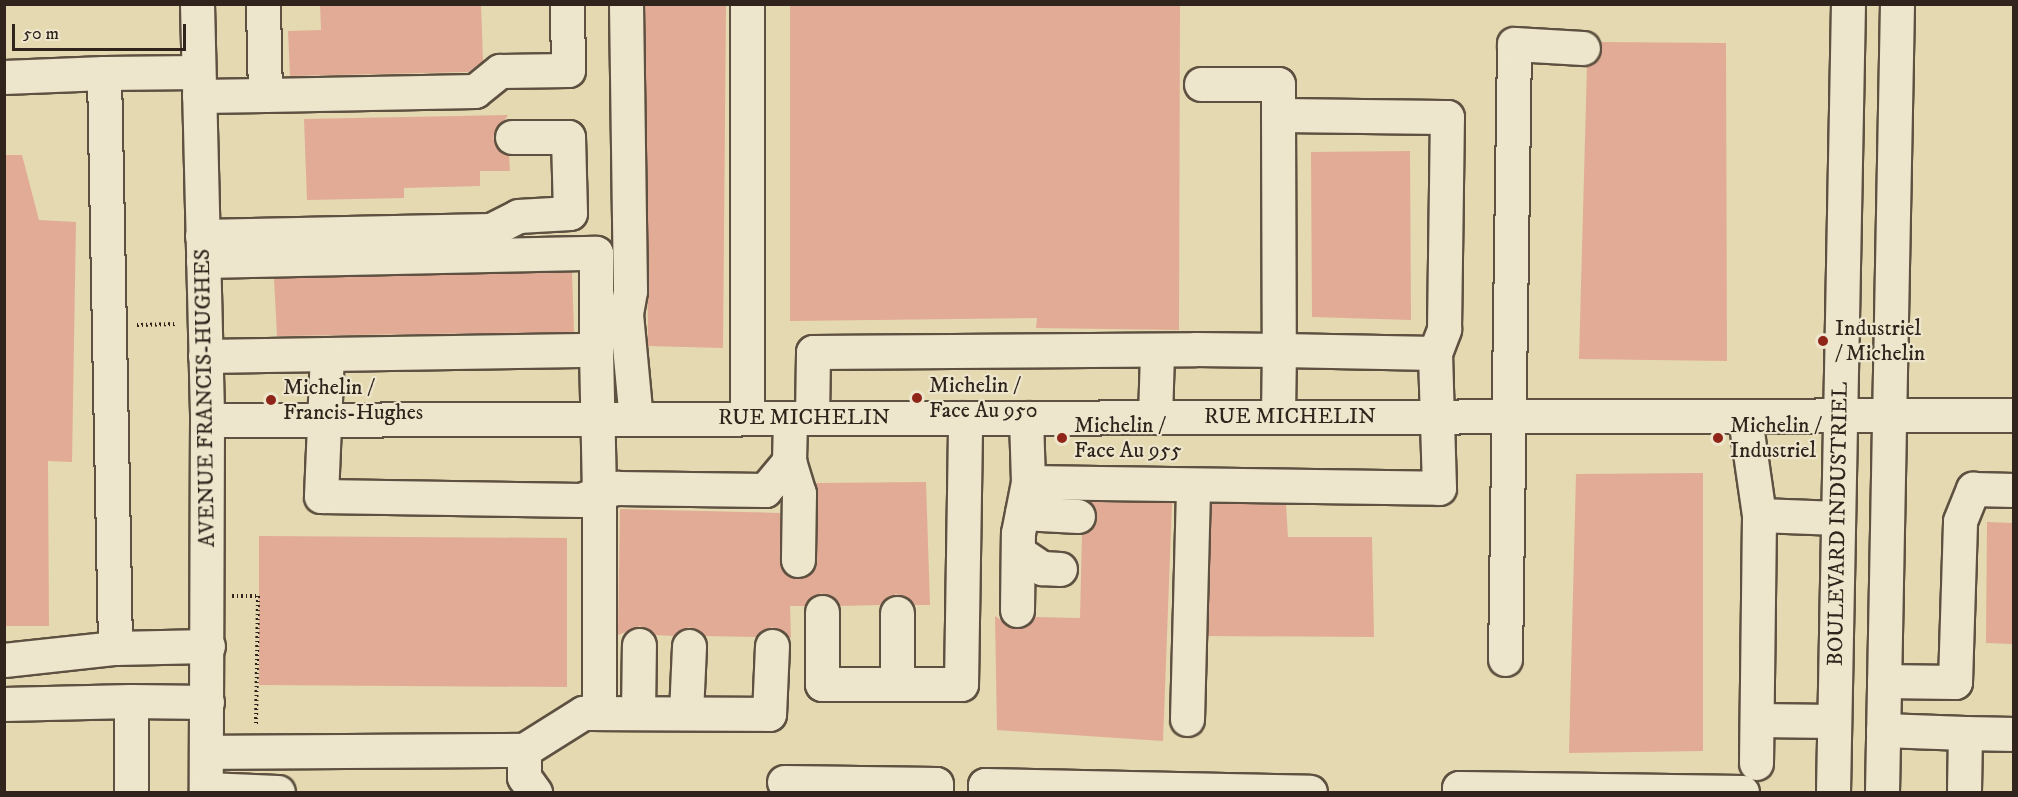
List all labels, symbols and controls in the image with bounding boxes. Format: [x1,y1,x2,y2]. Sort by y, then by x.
scale bar [15,12,189,50]
text: 50 m [23,23,59,45]
street label: AVENUE FRANCIS-HUGHES [189,248,221,548]
place label: Industriel / Michelin [1835,315,1925,366]
marker: Industriel / Michelin [1816,334,1830,348]
place label: Michelin / Face Au 950 [929,372,1038,424]
place label: Michelin / Francis-Hughes [283,374,423,426]
street label: BOULEVARD INDUSTRIEL [1822,382,1854,666]
marker: Michelin / Face Au 950 [910,391,924,405]
marker: Michelin / Francis-Hughes [264,393,278,407]
street label: RUE MICHELIN [1204,404,1376,430]
street label: RUE MICHELIN [718,405,890,431]
place label: Michelin / Face Au 955 [1074,412,1182,464]
place label: Michelin / Industriel [1730,412,1820,464]
marker: Michelin / Face Au 955 [1055,431,1069,445]
marker: Michelin / Industriel [1711,431,1725,445]

